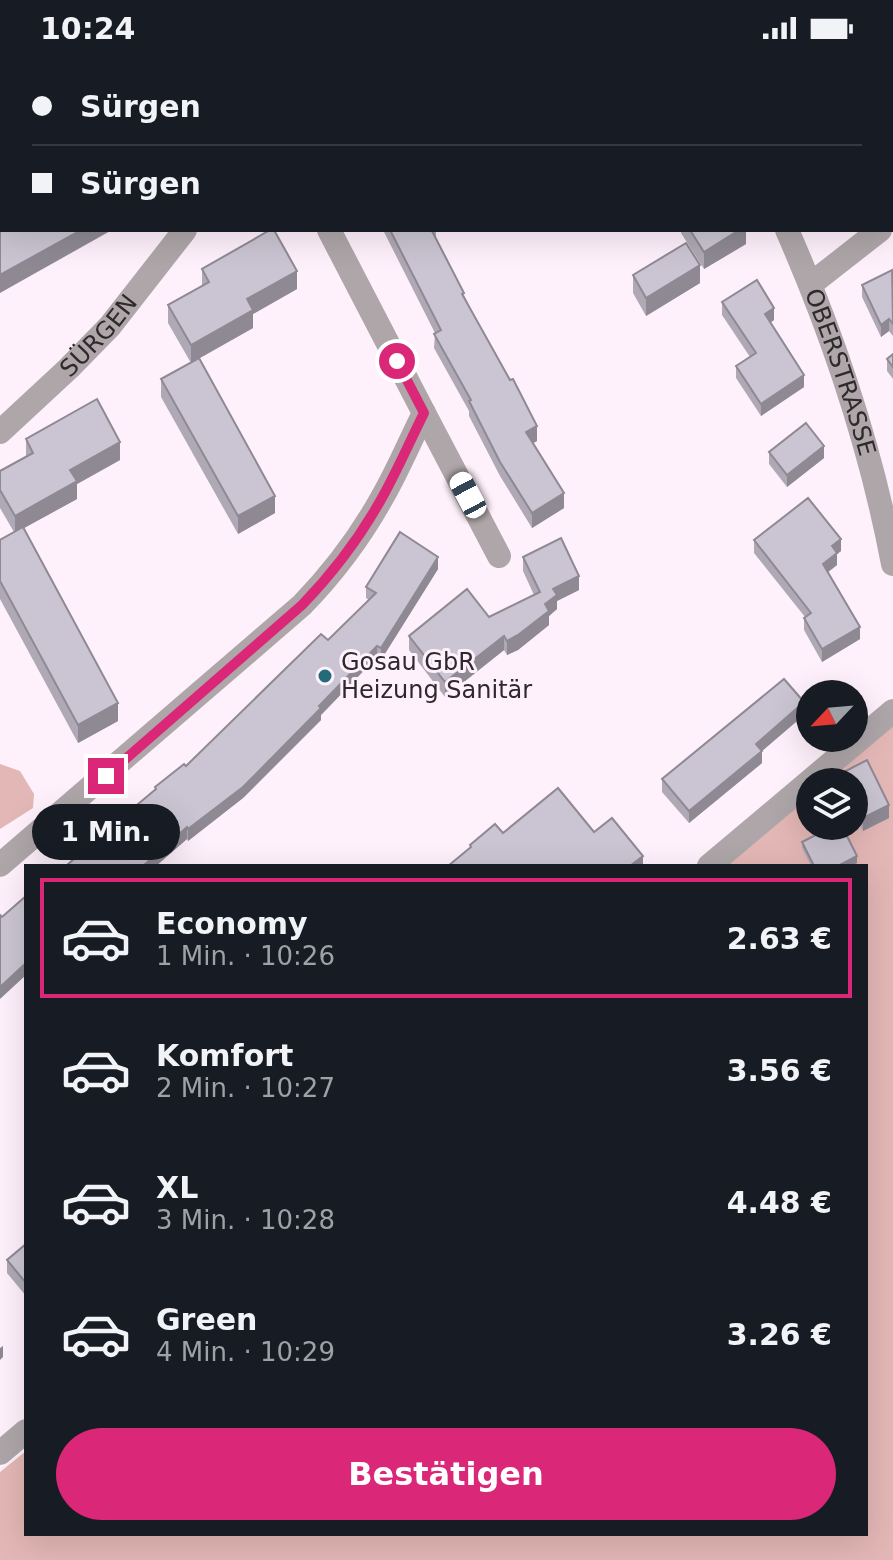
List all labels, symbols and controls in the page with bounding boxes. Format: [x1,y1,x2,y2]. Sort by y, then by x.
text: 10:24 [40,11,136,46]
text: Sürgen [80,89,201,124]
text: Sürgen [80,166,201,201]
street label: OBERSTRASSE [799,284,881,459]
street label: SÜRGEN [54,289,143,383]
route start [379,343,415,379]
car [446,468,490,522]
place label: Gosau GbR Heizung Sanitär [341,648,532,704]
marker: Gosau GbR Heizung Sanitär [316,667,334,685]
north arrow [796,680,868,752]
map controls [796,680,868,840]
route end [88,758,124,794]
button: layers [796,768,868,840]
callout: 1 Min. [32,804,180,860]
text: 1 Min. [61,817,151,847]
icon: car [60,902,132,974]
text: Economy [156,906,308,941]
text: 2.63 € [727,921,832,956]
text: 1 Min. · 10:26 [156,941,335,971]
icon: car [60,1034,132,1106]
text: Komfort [156,1038,293,1073]
text: 3.56 € [727,1053,832,1088]
text: 2 Min. · 10:27 [156,1073,335,1103]
icon: car [60,1166,132,1238]
text: XL [156,1170,198,1205]
text: 4.48 € [727,1185,832,1220]
text: 3 Min. · 10:28 [156,1205,335,1235]
icon: car [60,1298,132,1370]
text: Green [156,1302,257,1337]
text: 3.26 € [727,1317,832,1352]
text: 4 Min. · 10:29 [156,1337,335,1367]
button: Bestätigen [56,1428,836,1520]

